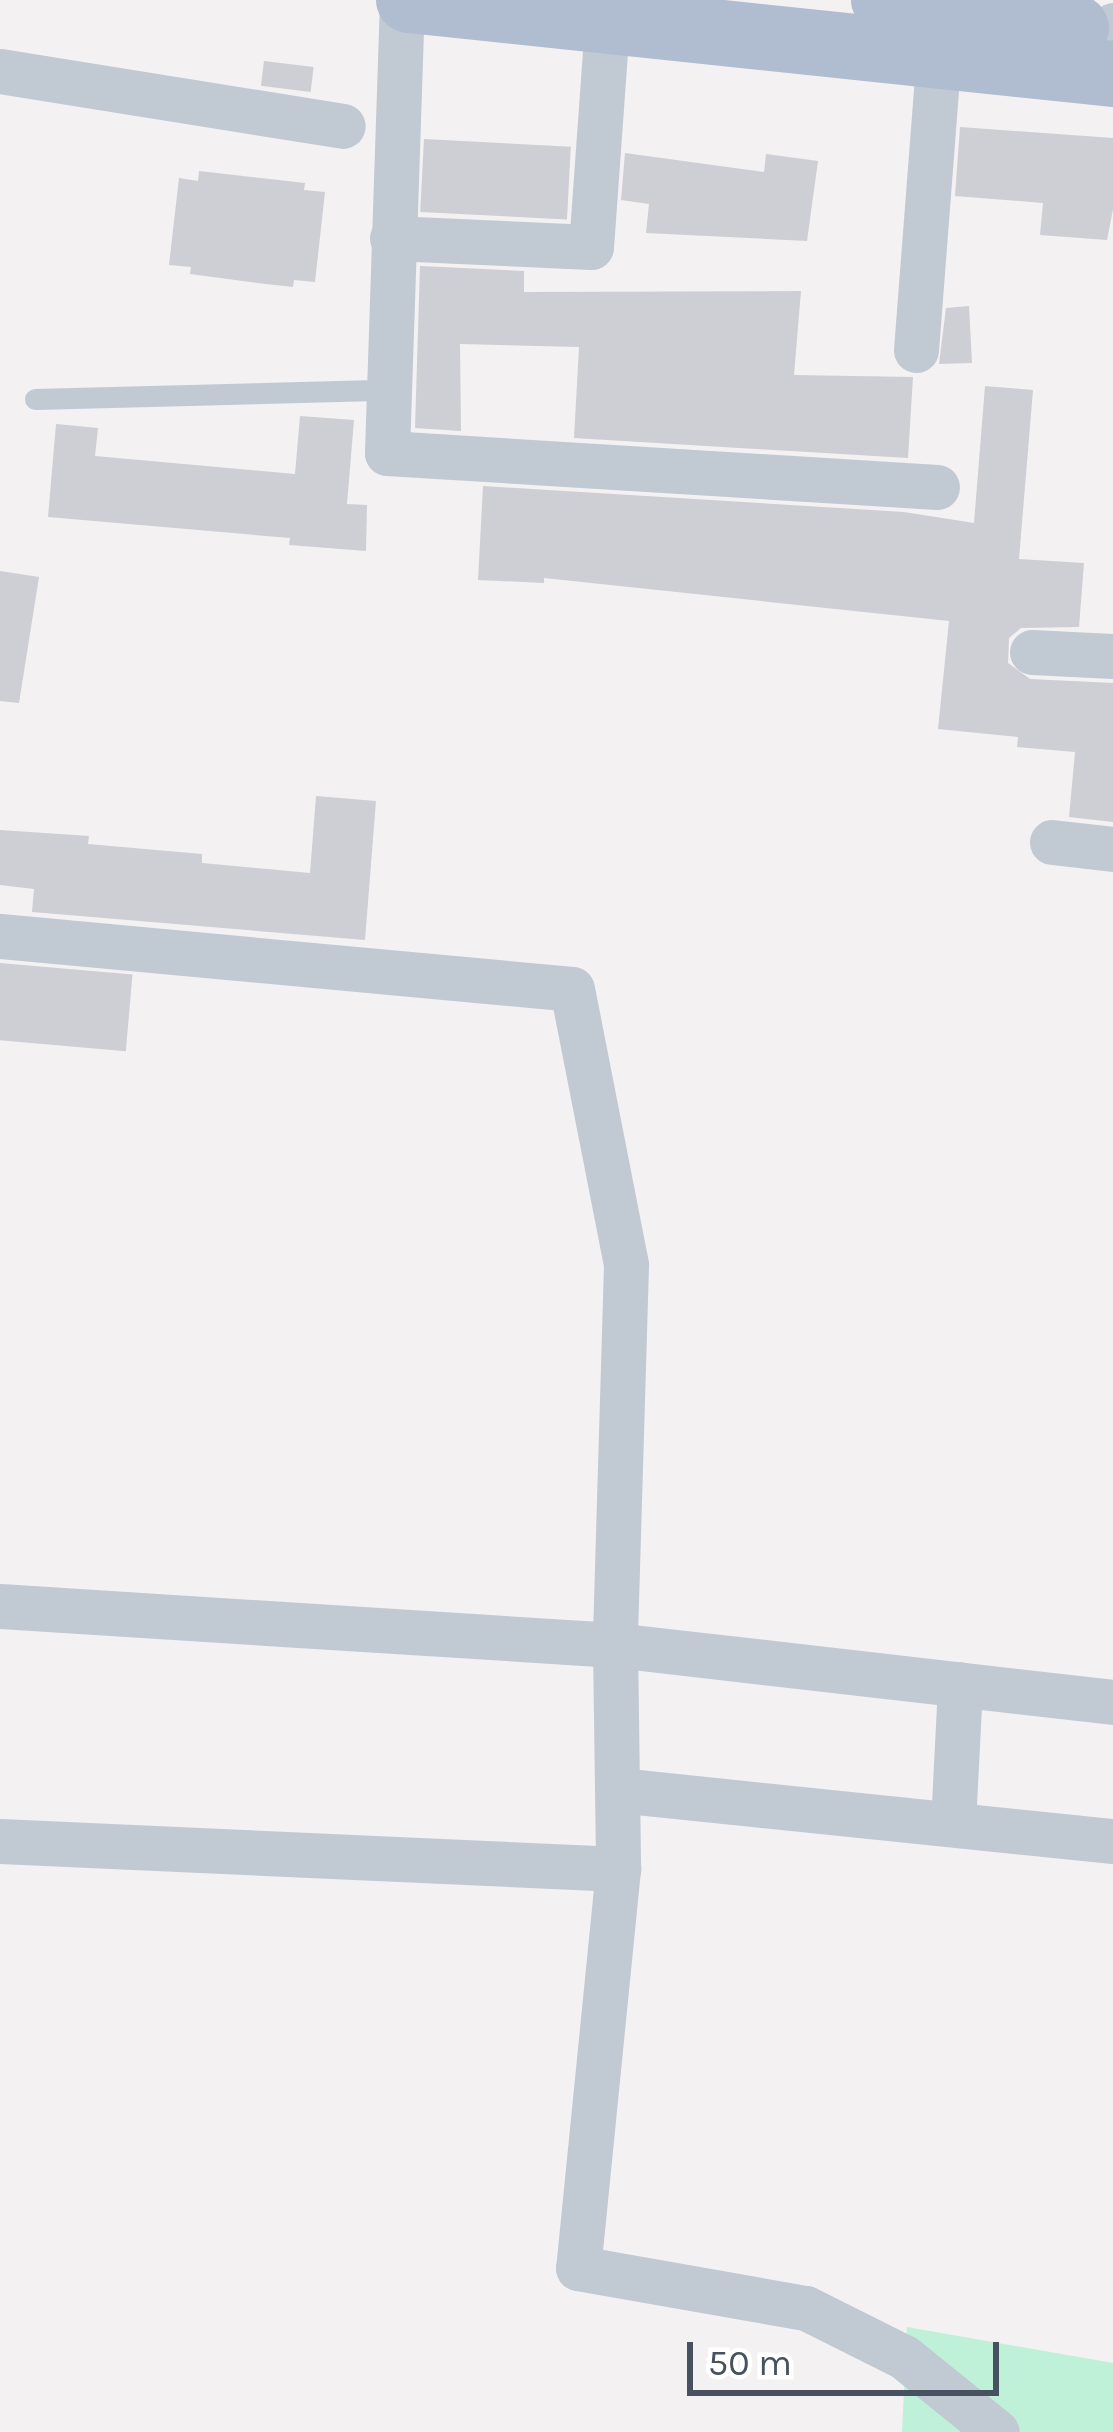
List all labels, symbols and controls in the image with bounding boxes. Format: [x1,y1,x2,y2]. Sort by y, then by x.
scale bar [693,2318,1005,2392]
text: 50 m [708,2342,792,2384]

